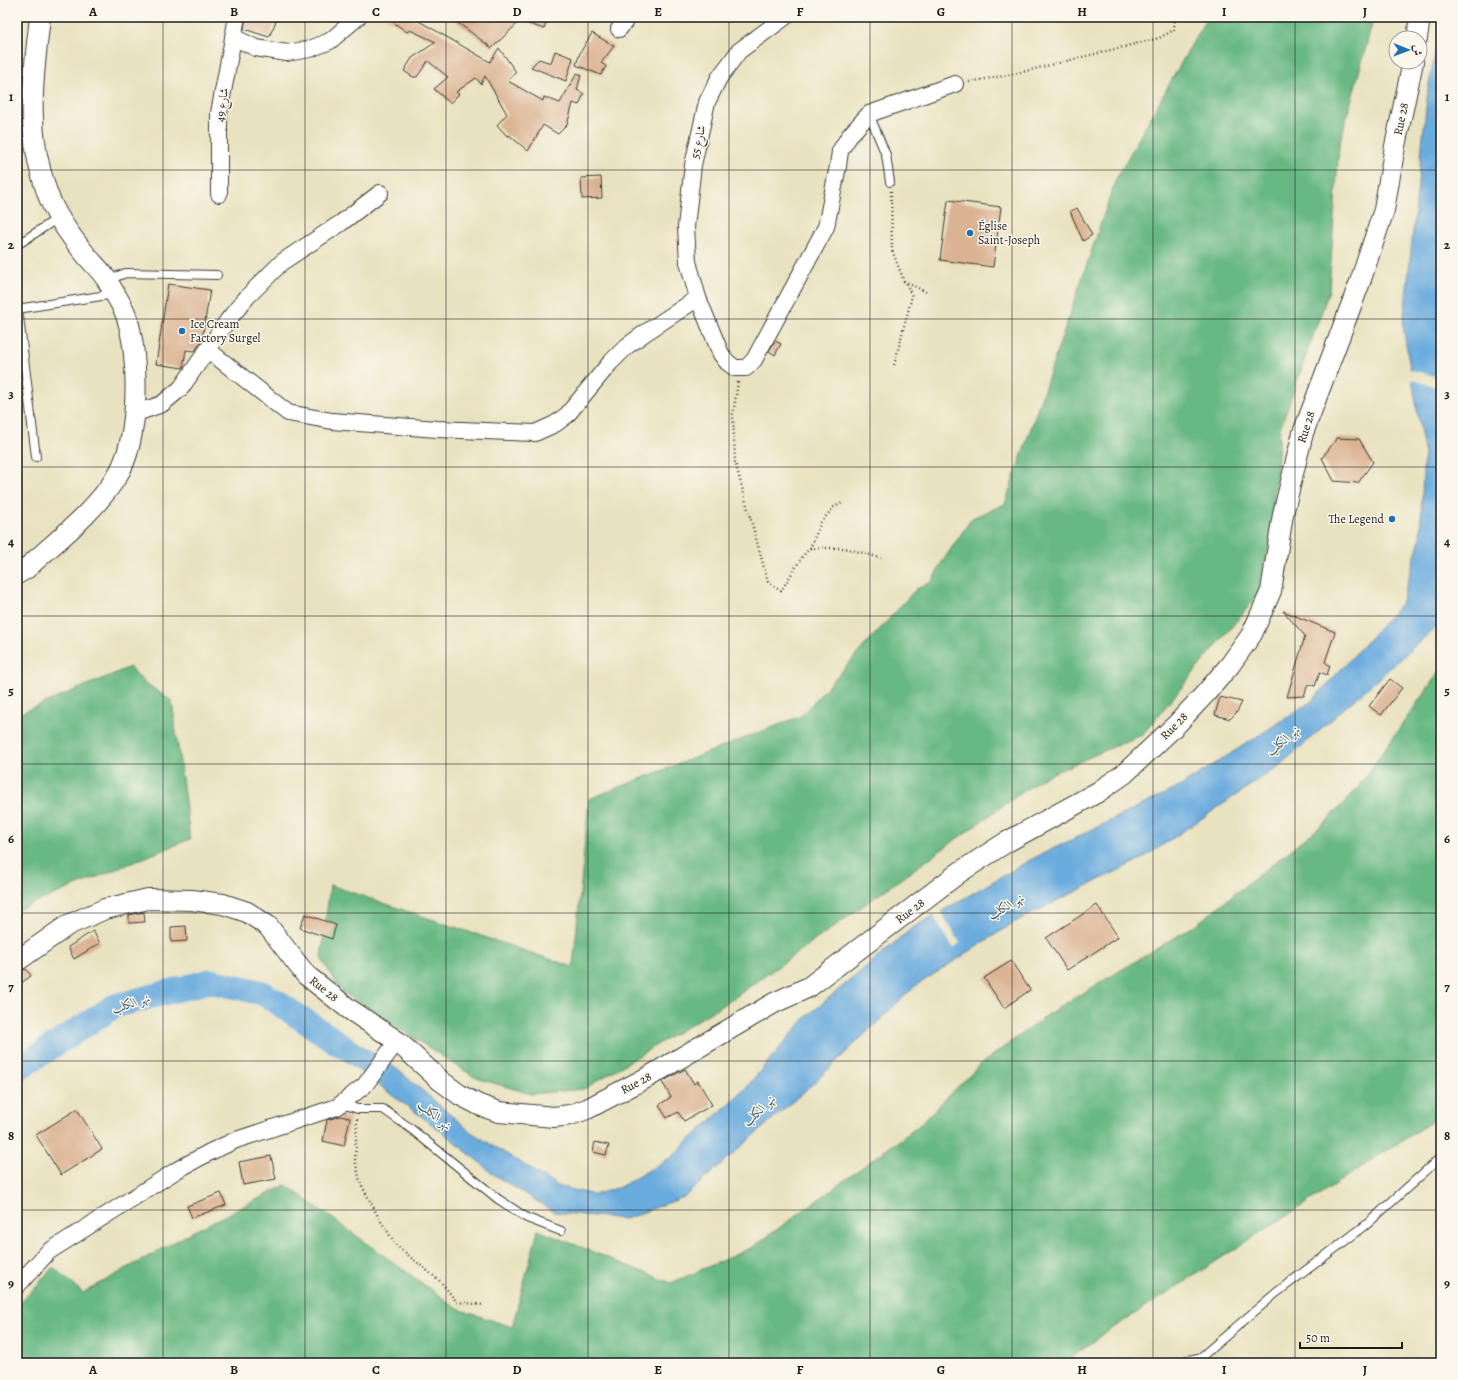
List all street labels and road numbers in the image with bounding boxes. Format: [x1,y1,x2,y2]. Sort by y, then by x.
street label: شارع 49 [212,87,235,123]
street label: Rue 28 [1390,101,1412,137]
street label: شارع 55 [687,124,712,161]
street label: Rue 28 [1293,409,1319,445]
street label: Rue 28 [1157,709,1191,743]
street label: Rue 28 [892,895,928,927]
street label: Rue 28 [306,973,342,1005]
street label: Rue 28 [618,1068,654,1098]

